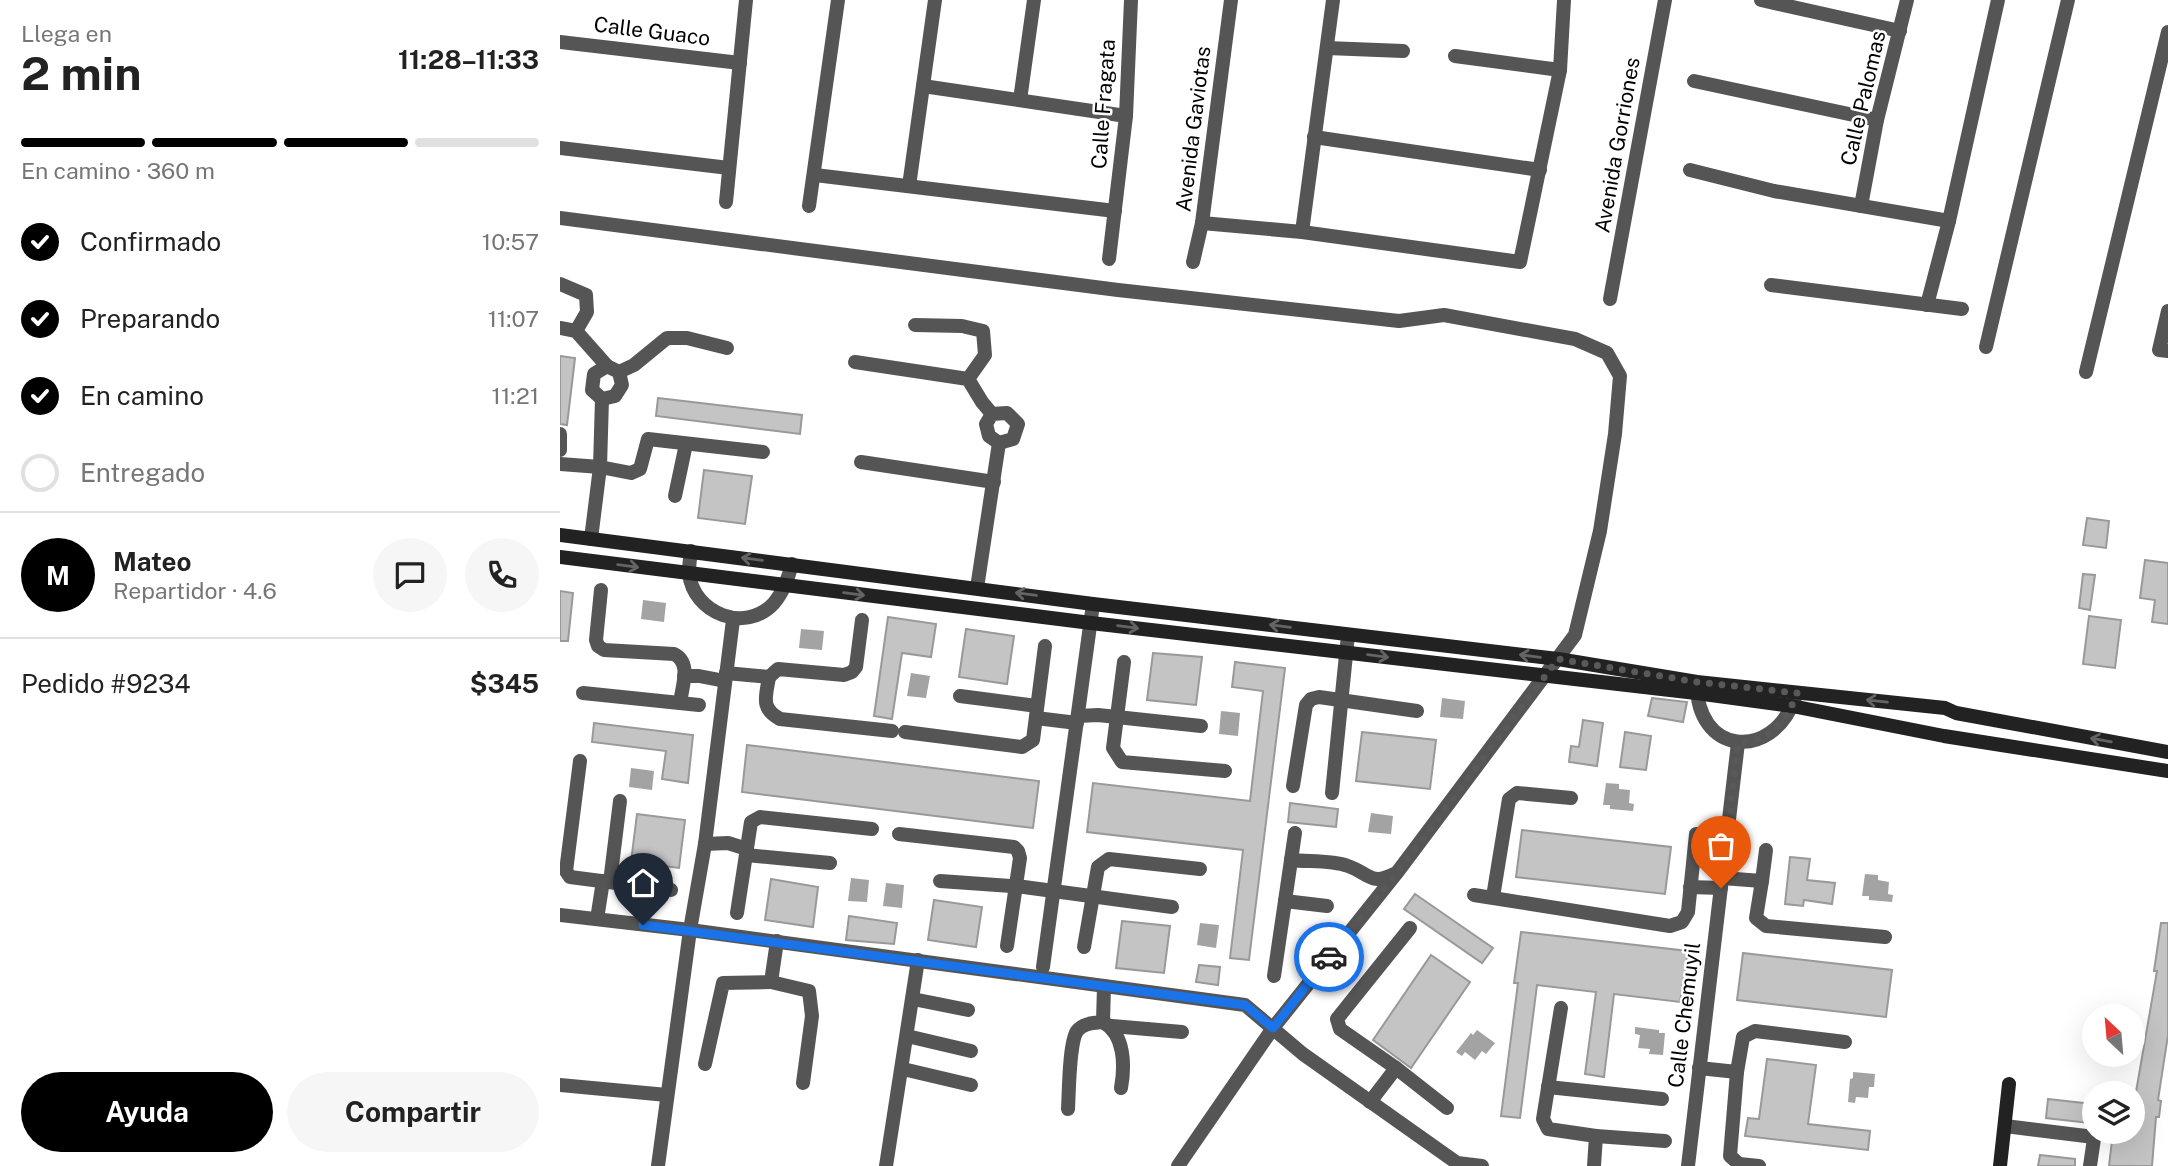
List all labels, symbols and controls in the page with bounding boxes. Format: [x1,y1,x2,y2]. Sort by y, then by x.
street label: Calle Guaco [592,11,712,51]
text: Llega en [21,20,112,47]
street label: Calle Palomas [1835,28,1891,168]
street label: Calle Fragata [1086,38,1120,170]
text: 11:28–11:33 [398,44,539,75]
street label: Avenida Gaviotas [1170,45,1216,213]
text: 2 min [21,46,141,100]
street label: Avenida Gorriones [1589,55,1645,235]
text: En camino · 360 m [21,157,215,184]
icon: check [21,223,59,261]
text: Confirmado [80,226,221,257]
text: 10:57 [482,228,539,255]
icon: check [21,300,59,338]
text: Preparando [80,303,220,334]
text: 11:07 [488,305,539,332]
icon: check [21,377,59,415]
text: En camino [80,380,204,411]
text: 11:21 [492,382,539,409]
text: Entregado [80,457,205,488]
button: chat [373,538,447,612]
button: phone [465,538,539,612]
text: Mateo [113,546,191,577]
one-way arrow [741,552,763,565]
one-way arrow [616,559,639,572]
text: M [46,560,70,591]
text: Repartidor · 4.6 [113,577,277,604]
one-way arrow [842,587,864,600]
one-way arrow [1015,588,1038,601]
one-way arrow [1269,620,1292,633]
one-way arrow [1116,621,1139,634]
one-way arrow [1519,649,1542,662]
one-way arrow [1366,650,1389,663]
text: Pedido #9234 [21,668,191,699]
text: $345 [470,668,539,699]
one-way arrow [1866,695,1889,708]
one-way arrow [2090,732,2113,746]
pin [1691,816,1751,888]
icon: bag [1702,827,1740,865]
pin [613,853,673,925]
icon: home [624,864,662,902]
courier [1294,922,1364,992]
icon: car [1310,938,1348,976]
street label: Calle Chemuyil [1663,941,1705,1089]
north arrow [2082,1004,2146,1068]
map controls [2082,1004,2145,1144]
button: Ayuda [21,1072,273,1152]
button: Compartir [287,1072,539,1152]
button: layers [2082,1081,2145,1144]

